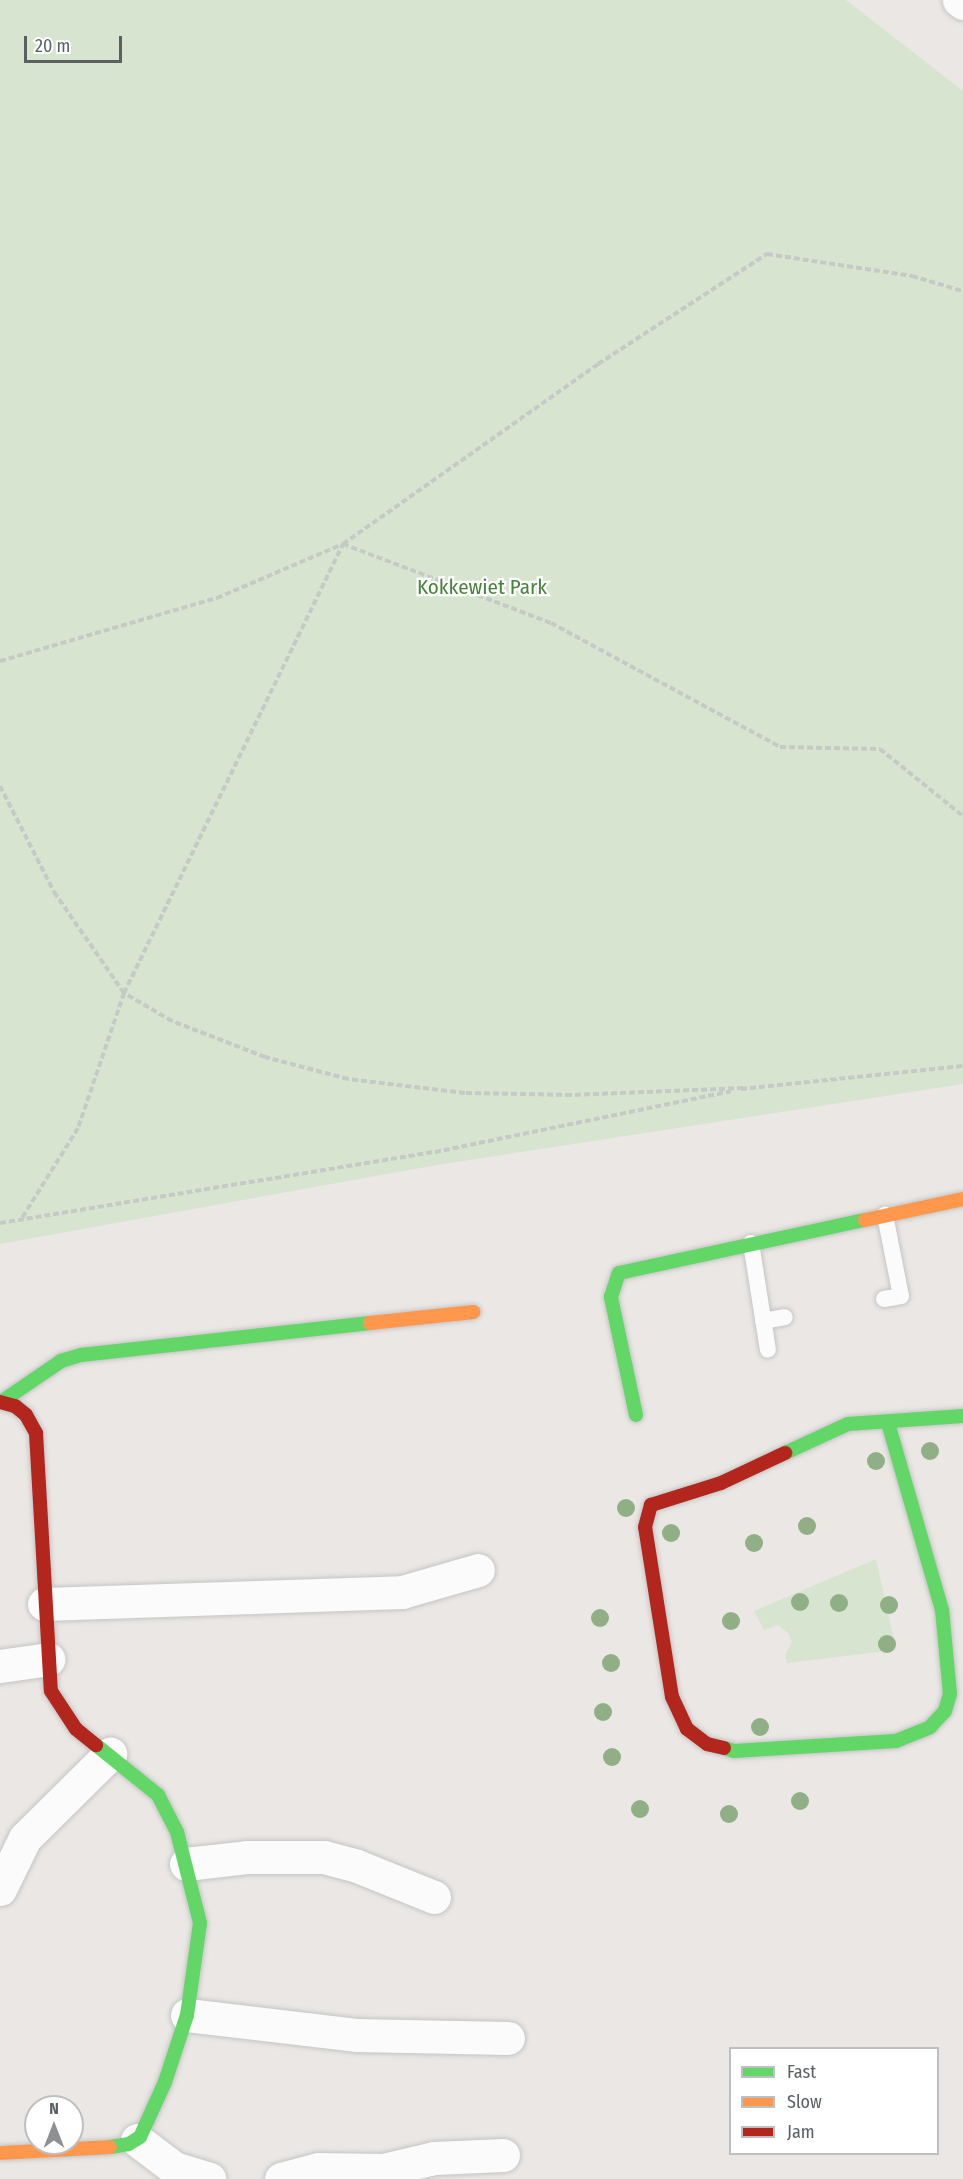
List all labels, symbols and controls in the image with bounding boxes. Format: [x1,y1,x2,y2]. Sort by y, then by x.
scale bar [27,24,124,62]
text: 20 m [35,35,70,57]
park label: Kokkewiet Park [417,574,547,600]
legend [729,2047,939,2155]
text: Fast [787,2061,816,2083]
text: Slow [787,2091,822,2113]
north arrow [24,2095,84,2155]
text: N [49,2099,59,2118]
text: Jam [787,2121,815,2143]

